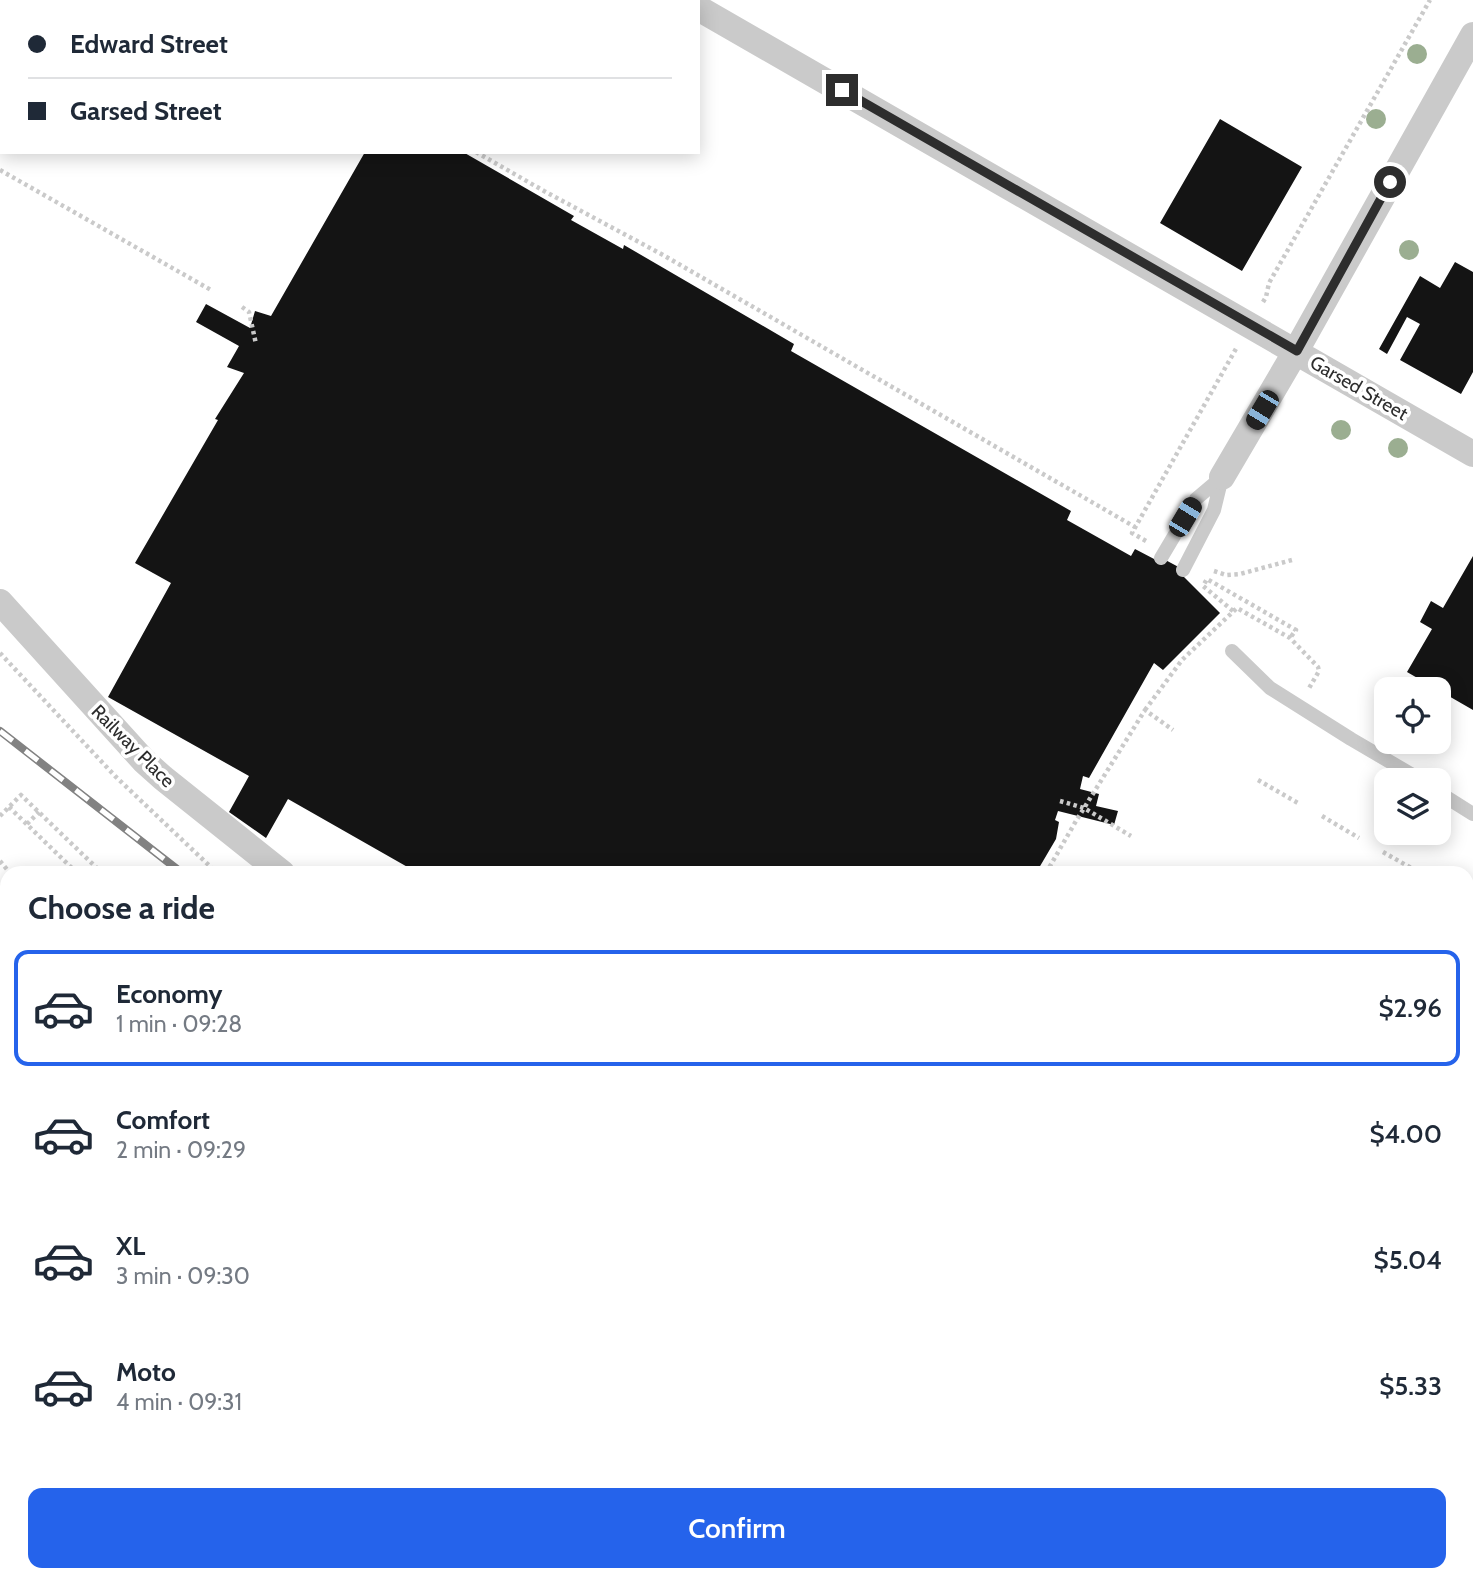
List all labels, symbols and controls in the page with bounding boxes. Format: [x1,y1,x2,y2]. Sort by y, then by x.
text: Edward Street [70,28,228,60]
route end [826,74,858,106]
text: Garsed Street [70,95,222,127]
route start [1374,166,1406,198]
street label: Garsed Street [1306,351,1413,426]
car [1243,387,1282,433]
car [1166,494,1205,540]
map controls [1374,677,1451,845]
button: locate [1374,677,1451,754]
street label: Railway Place [87,700,179,792]
button: layers [1374,768,1451,845]
text: Choose a ride [28,888,215,927]
icon: car [32,977,95,1040]
text: Economy [116,978,222,1010]
text: $2.96 [1378,992,1442,1024]
text: 1 min · 09:28 [116,1010,242,1038]
icon: car [32,1103,95,1166]
text: Comfort [116,1104,210,1136]
text: $4.00 [1369,1118,1442,1150]
text: 2 min · 09:29 [116,1136,246,1164]
icon: car [32,1229,95,1292]
text: XL [116,1230,145,1262]
text: $5.04 [1374,1244,1442,1276]
text: 3 min · 09:30 [116,1262,250,1290]
icon: car [32,1355,95,1418]
text: Moto [116,1356,176,1388]
text: $5.33 [1379,1370,1442,1402]
text: 4 min · 09:31 [116,1388,242,1416]
button: Confirm [28,1488,1446,1568]

